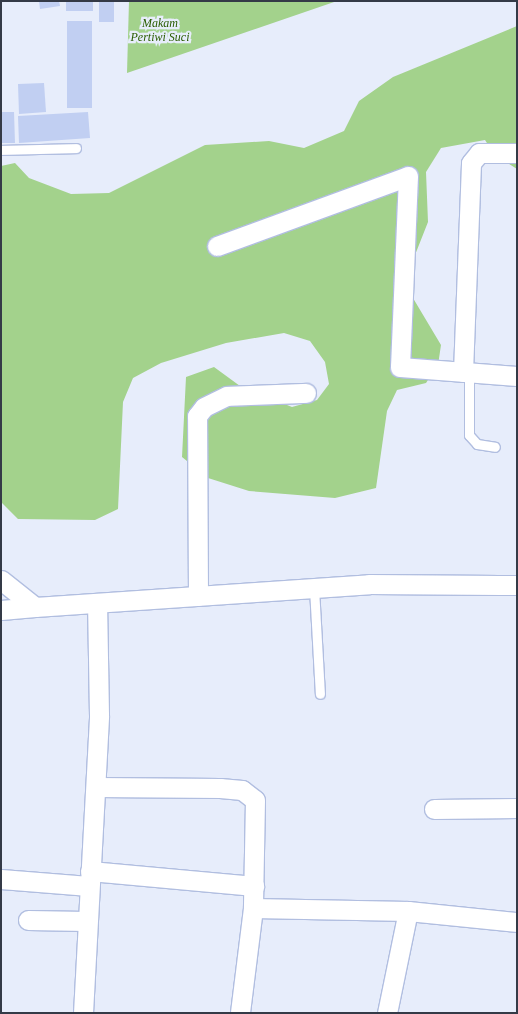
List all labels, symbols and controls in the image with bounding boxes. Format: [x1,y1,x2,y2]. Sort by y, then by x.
park label: Makam Pertiwi Suci [131,17,189,45]

